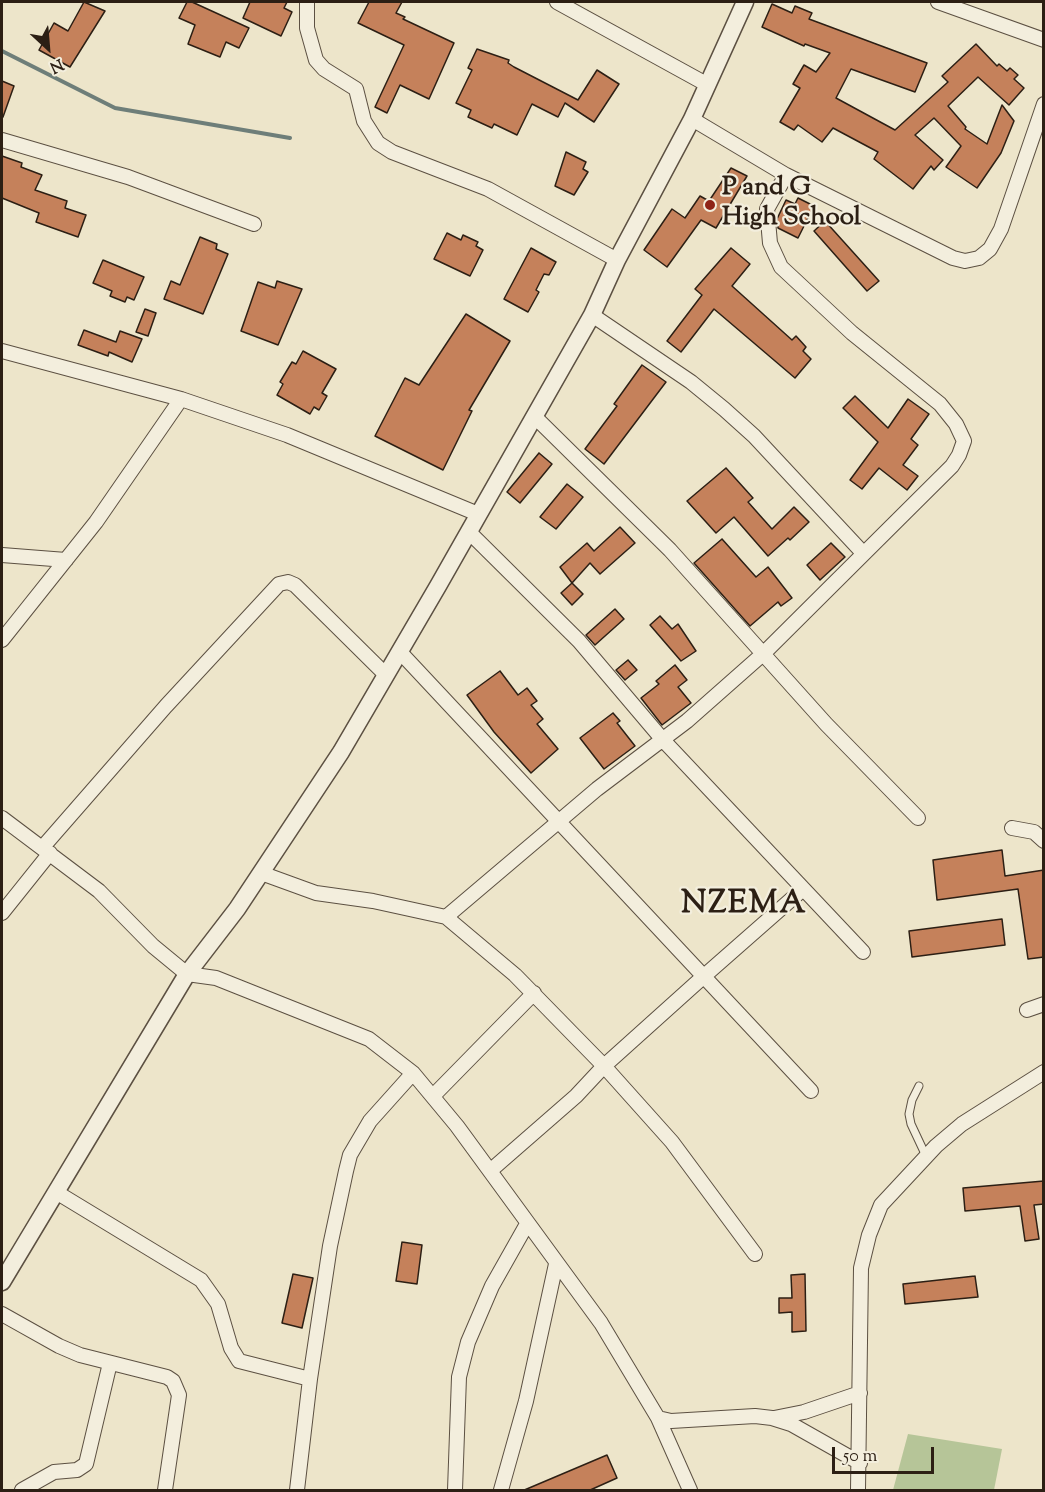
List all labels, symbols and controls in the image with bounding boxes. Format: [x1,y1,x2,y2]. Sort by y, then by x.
north arrow [18,18,78,78]
text: N [45,51,67,78]
place label: P and G High School [722,174,861,236]
marker: P and G High School [703,198,717,212]
district label: NZEMA [681,888,807,926]
scale bar [835,1435,937,1473]
text: 50 m [843,1444,877,1470]

